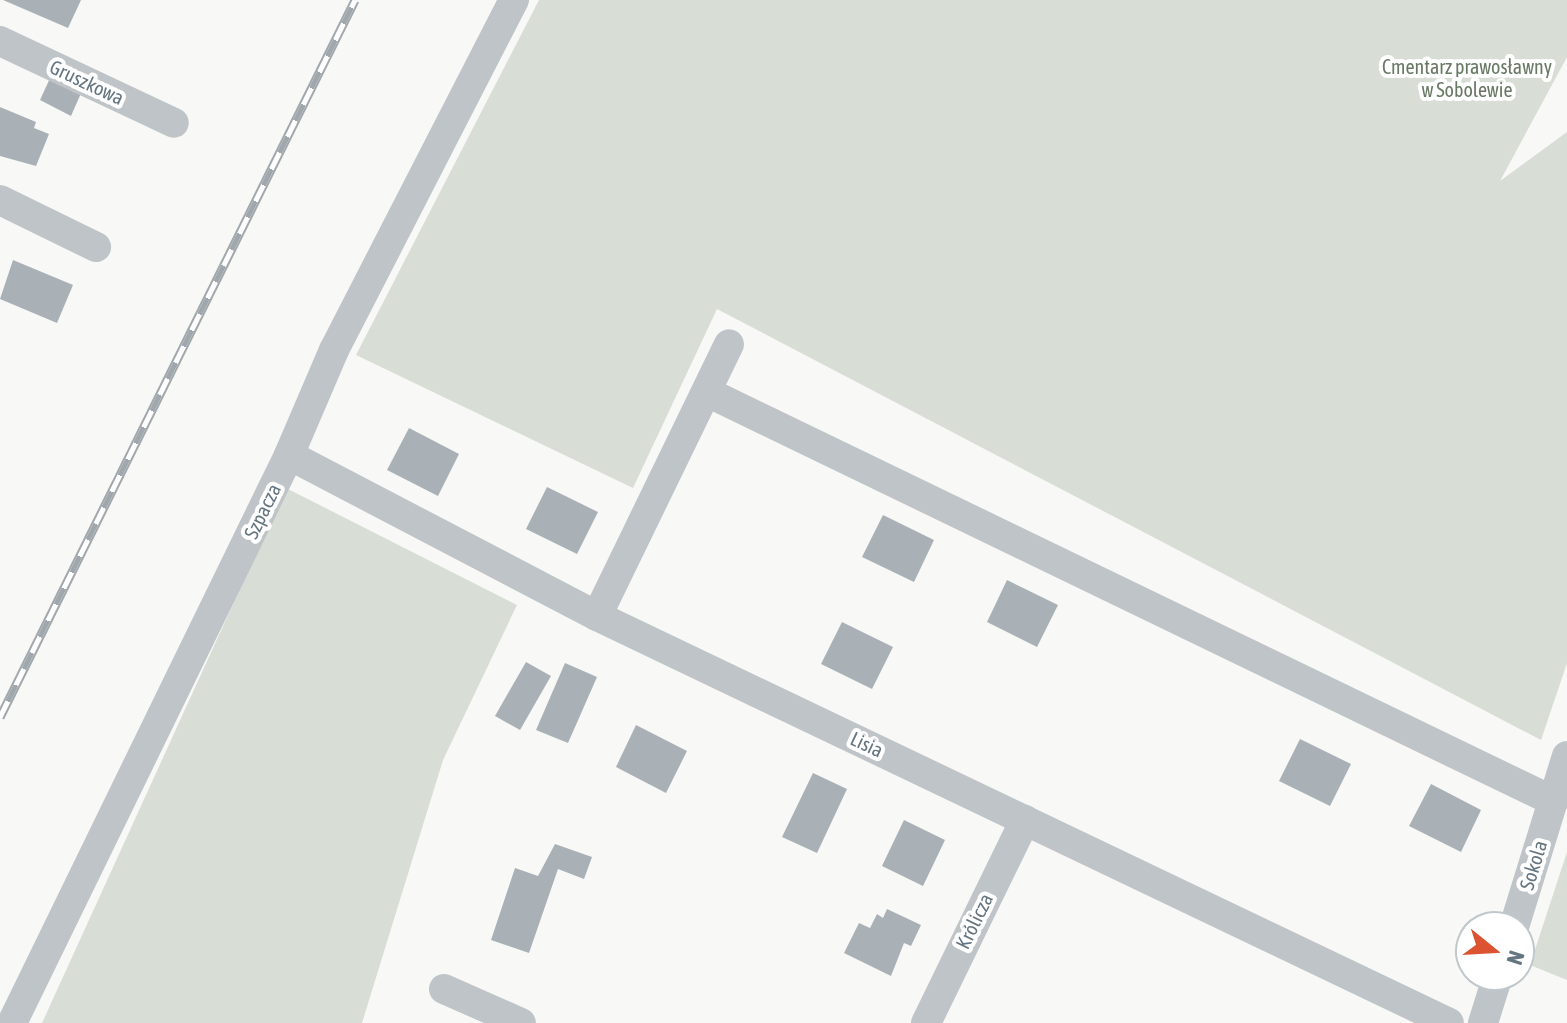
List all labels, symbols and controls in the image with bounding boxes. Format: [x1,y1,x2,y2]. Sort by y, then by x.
street label: Gruszkowa [46,54,128,110]
park label: Cmentarz prawosławny w Sobolewie [1382,55,1552,102]
street label: Szpacza [238,480,286,542]
street label: Lisia [847,726,887,762]
street label: Sokola [1514,837,1552,893]
street label: Królicza [950,889,998,953]
north arrow [1455,911,1535,991]
text: N [1502,948,1530,968]

